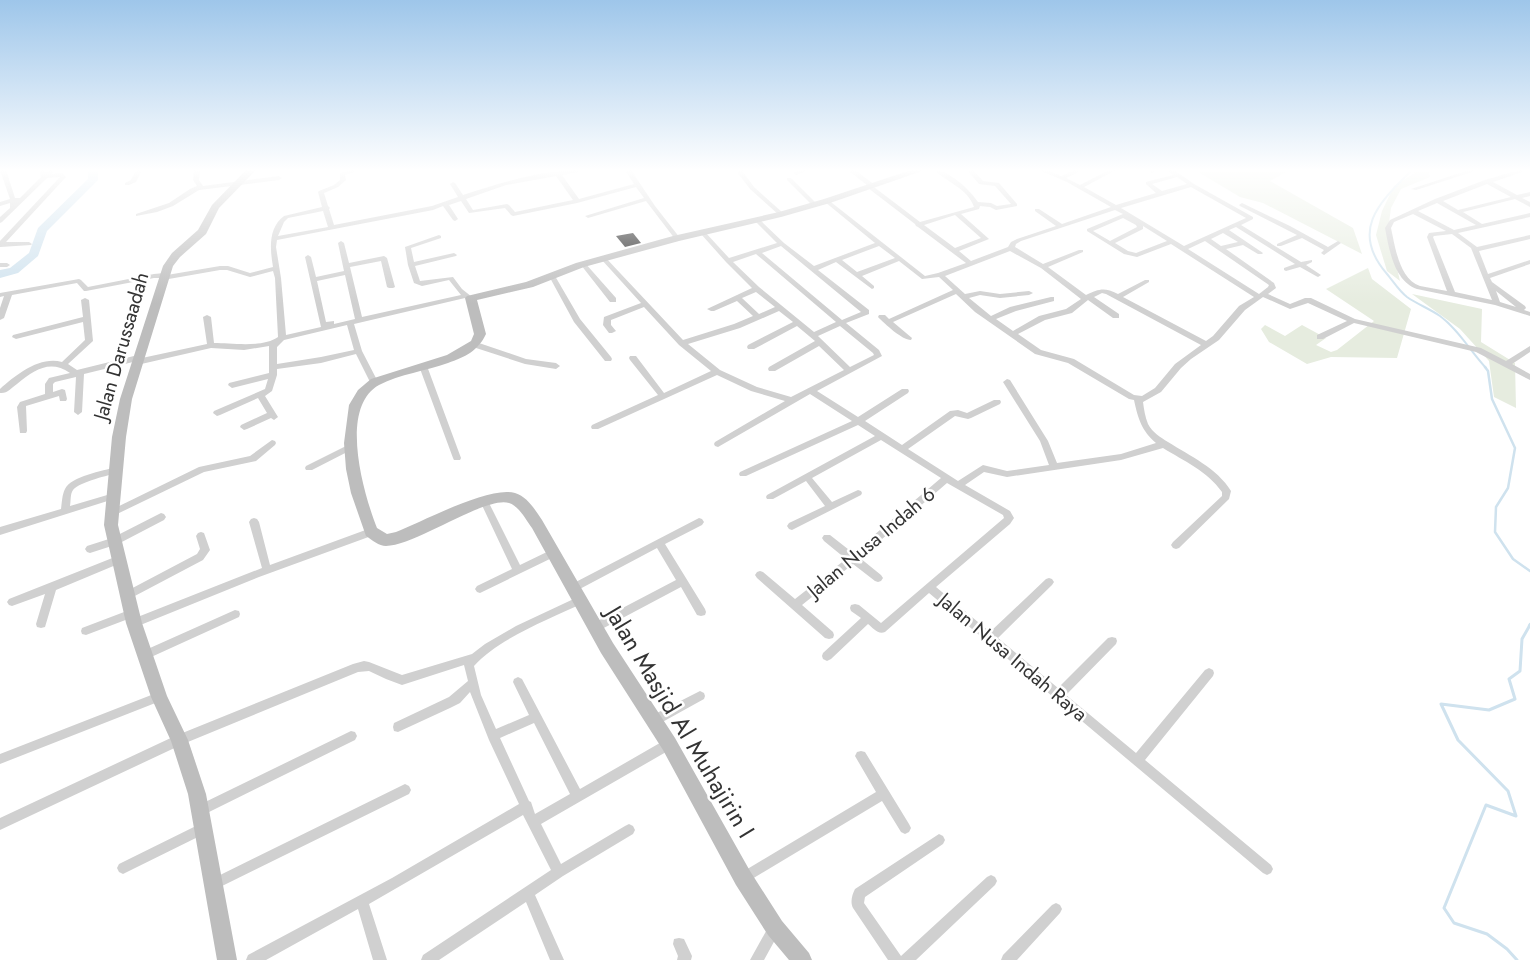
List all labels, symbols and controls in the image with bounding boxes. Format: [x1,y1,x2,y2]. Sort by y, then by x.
street label: Jalan Darussaadah [86,269,156,426]
street label: Jalan Nusa Indah 6 [799,480,942,607]
street label: Jalan Nusa Indah Raya [929,584,1094,729]
street label: Jalan Masjid Al Muhajirin I [596,597,764,844]

